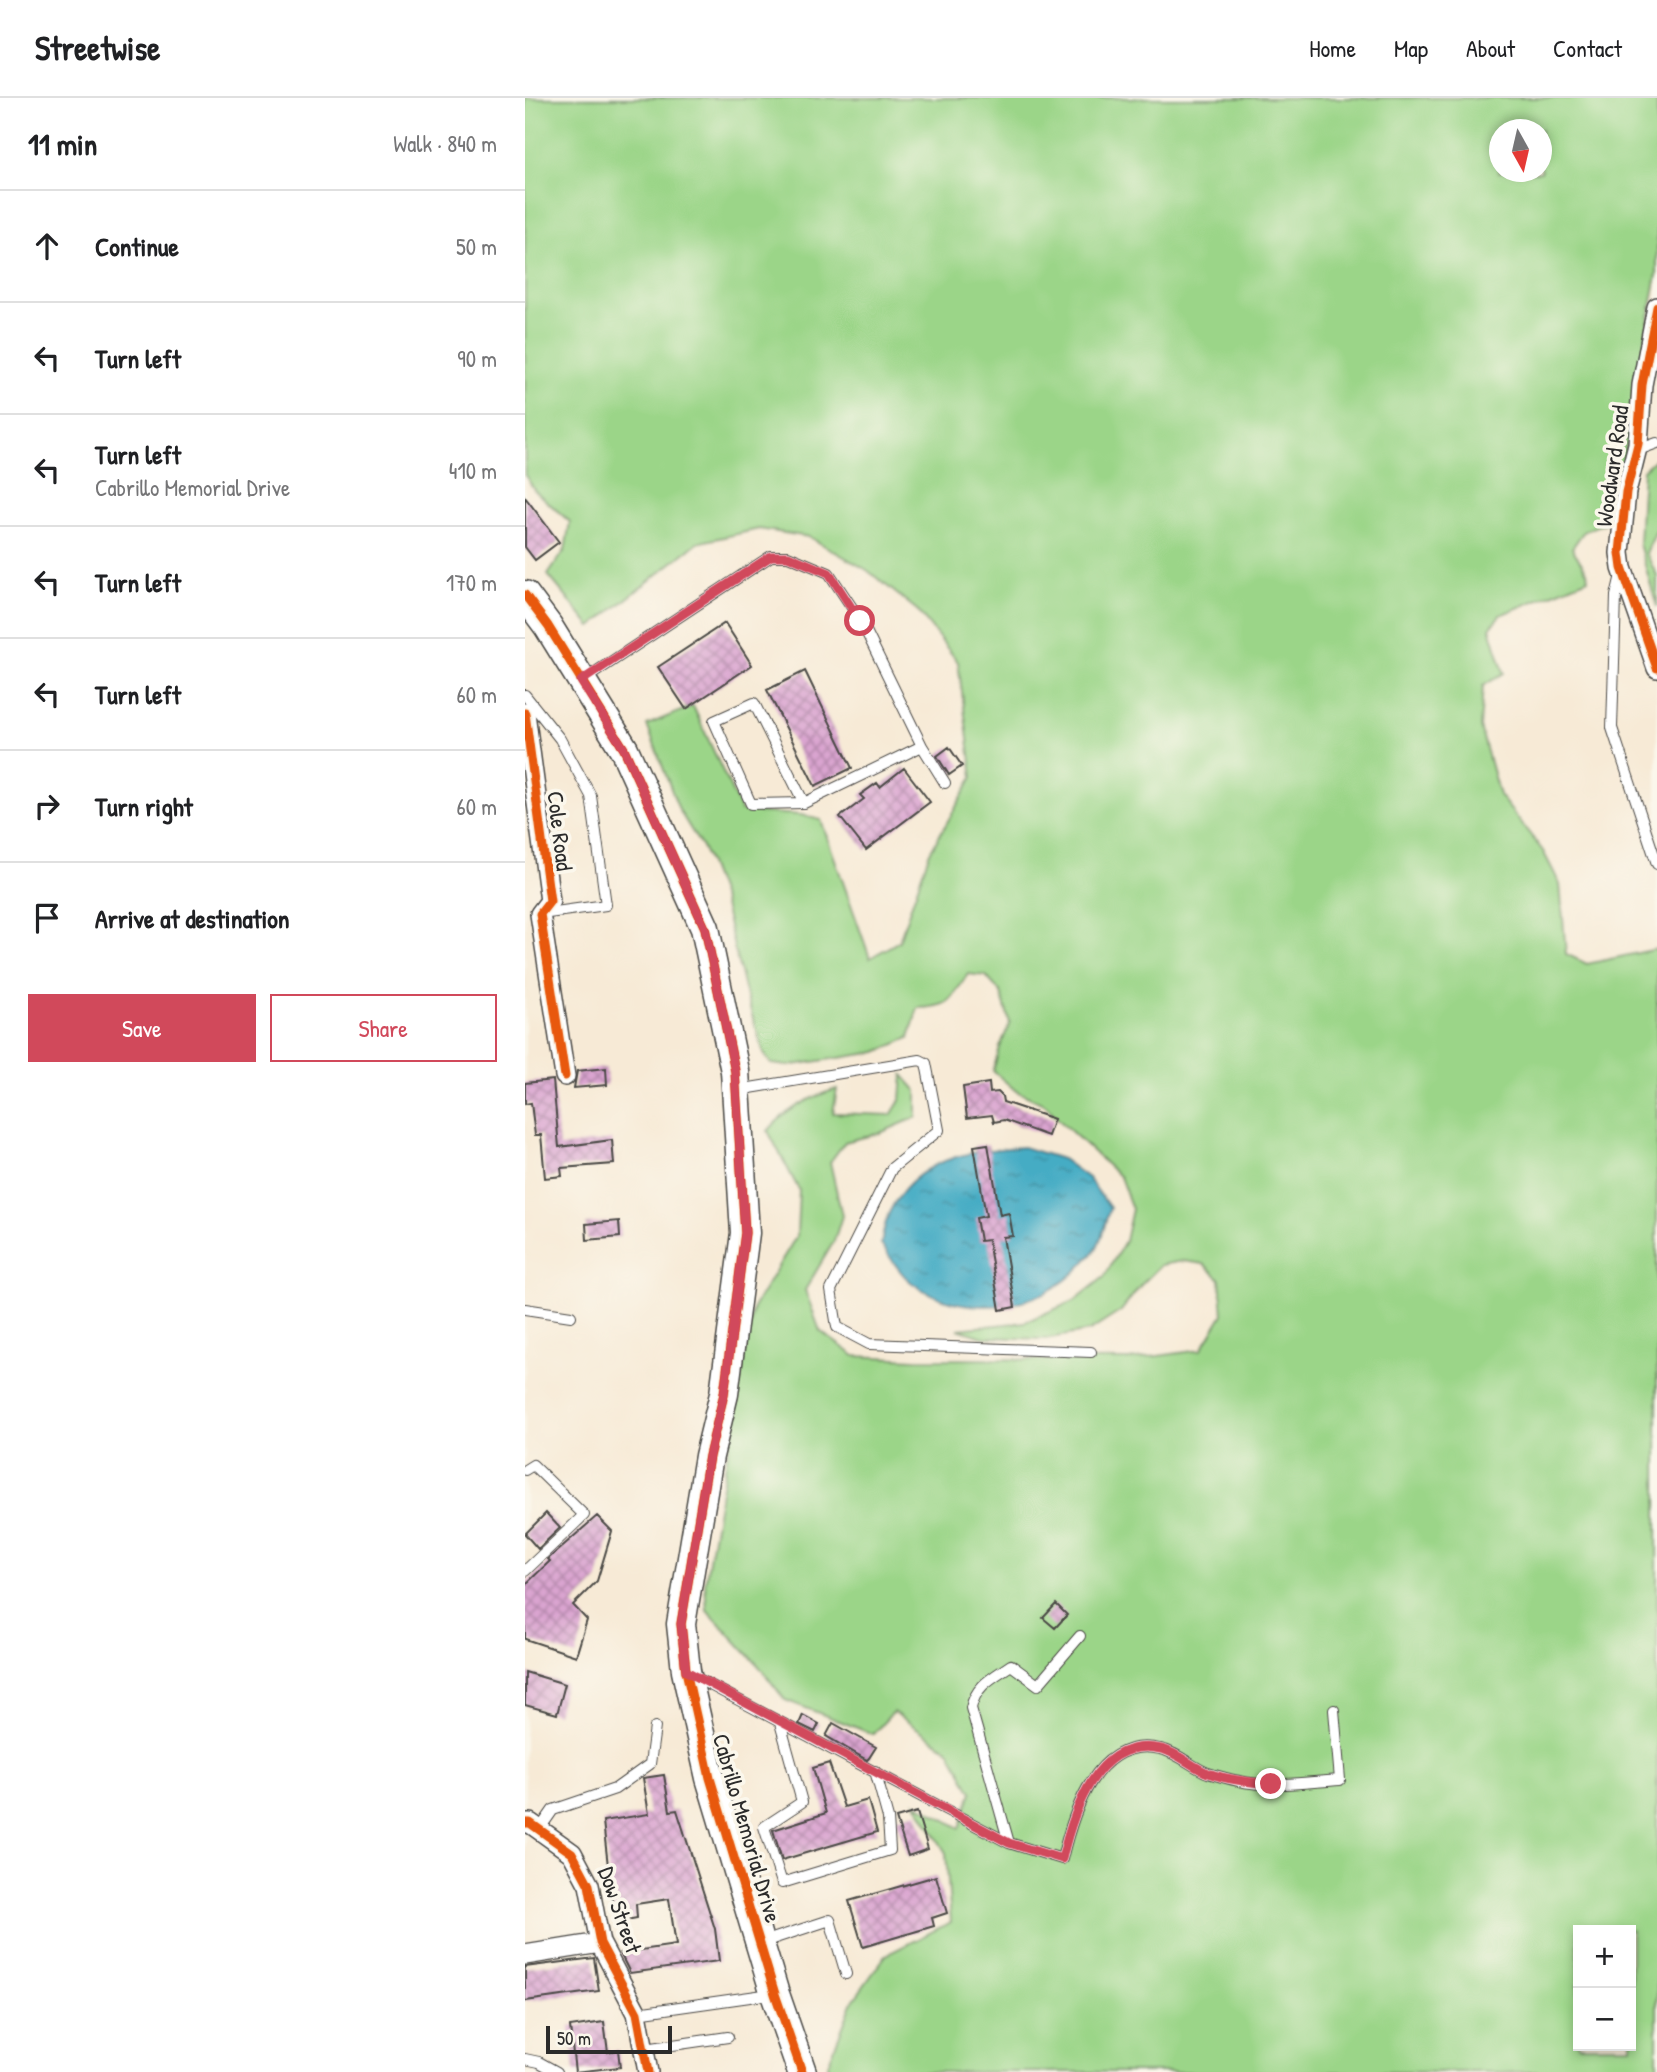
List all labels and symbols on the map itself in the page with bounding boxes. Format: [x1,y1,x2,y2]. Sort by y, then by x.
north arrow [1489,119,1552,182]
street label: Woodward Road [1588,403,1635,529]
route start [844,605,875,636]
street label: Cole Road [540,789,581,873]
street label: Cabrillo Memorial Drive [706,1730,789,1926]
route end [1255,1768,1286,1799]
street label: Dow Street [591,1862,650,1958]
scale bar [546,2023,672,2055]

